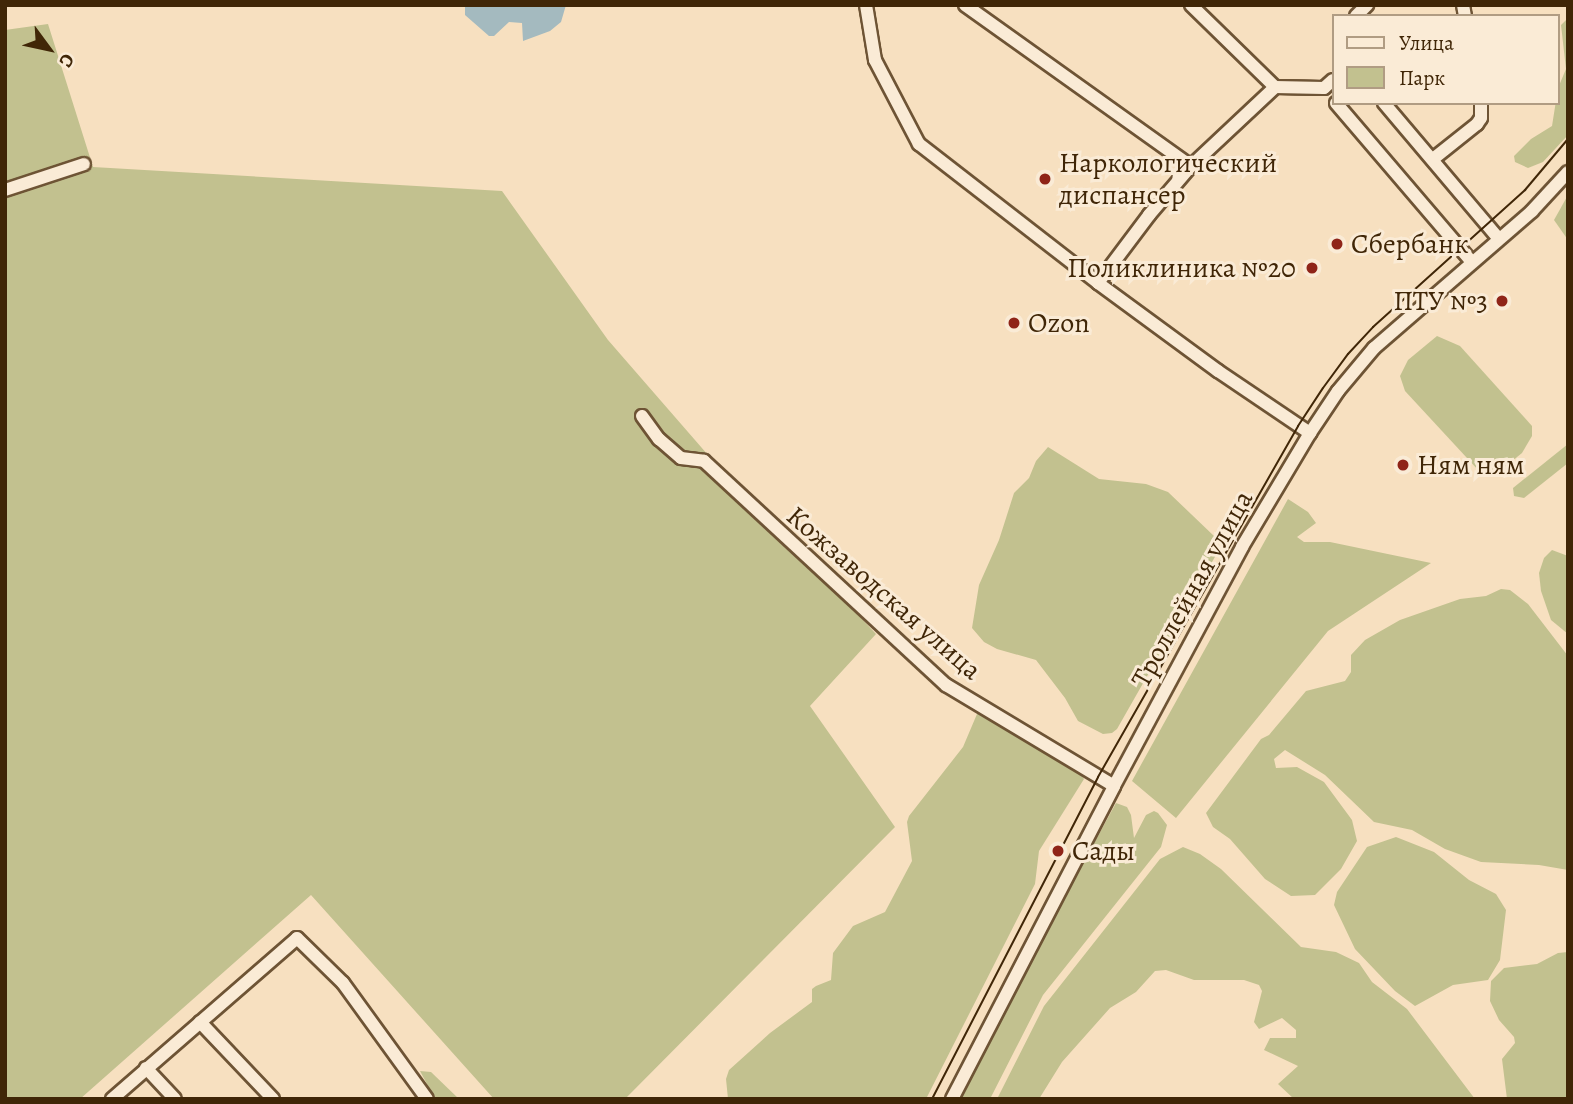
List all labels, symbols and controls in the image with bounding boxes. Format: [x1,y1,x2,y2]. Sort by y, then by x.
north arrow [14,14,84,84]
legend [1332,14,1559,105]
text: Улица [1399,29,1454,57]
text: С [53,48,81,72]
text: Парк [1399,64,1445,92]
place label: Наркологический диспансер [1059,146,1277,212]
marker: Наркологический диспансер [1037,171,1053,187]
place label: Сбербанк [1351,227,1469,261]
marker: Сбербанк [1329,236,1345,252]
place label: Поликлиника №20 [1067,251,1296,285]
marker: Поликлиника №20 [1302,258,1322,278]
place label: ПТУ №3 [1393,284,1488,318]
marker: ПТУ №3 [1494,293,1510,309]
place label: Ozon [1028,306,1090,340]
marker: Ozon [1006,315,1022,331]
place label: Ням ням [1417,448,1525,482]
marker: Ням ням [1395,457,1411,473]
street label: Троллейная улица [1124,485,1260,693]
street label: Кожзаводская улица [780,499,988,687]
place label: Сады [1072,834,1135,868]
marker: Сады [1050,843,1066,859]

